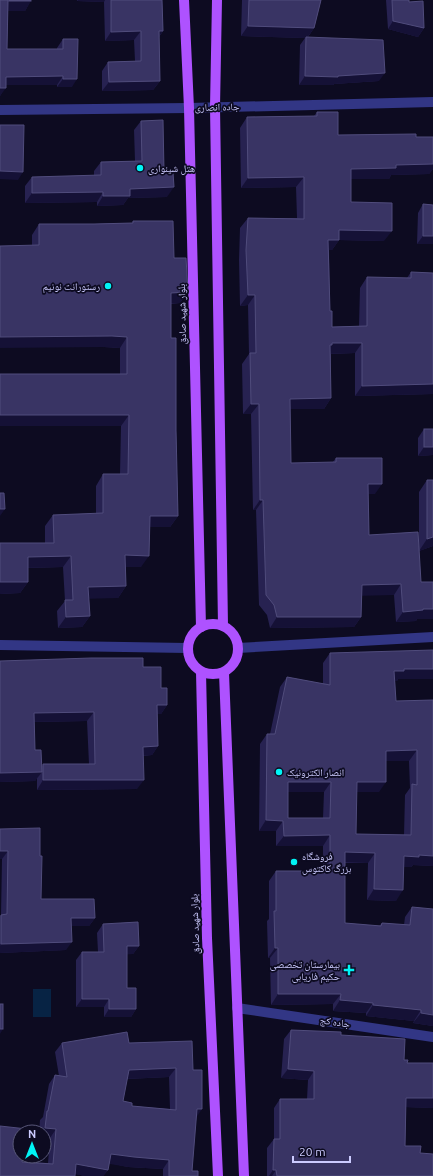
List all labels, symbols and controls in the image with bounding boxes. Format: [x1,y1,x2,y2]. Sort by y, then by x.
street label: جاده انصاری [194,101,240,114]
marker: هتل شینواری [135,163,145,173]
place label: هتل شینواری [148,163,195,175]
place label: رستورانت نونیم [43,281,100,294]
marker: رستورانت نونیم [103,281,113,291]
street label: بلوار شهید صادق [176,283,189,344]
marker: انصار الکترونیک [274,767,284,777]
place label: انصار الکترونیک [287,767,344,778]
place label: فروشگاه بزرگ کاکتوس [302,851,352,875]
marker: فروشگاه بزرگ کاکتوس [289,857,299,867]
street label: بلوار شهید صادق [188,893,203,954]
place label: بیمارستان تخصصی حکیم فاریابی [270,959,341,984]
marker: بیمارستان تخصصی حکیم فاریابی [343,964,355,976]
street label: جاده کج [319,1014,351,1031]
north arrow [12,1124,52,1164]
text: N [28,1128,36,1140]
scale bar [293,1138,350,1164]
text: 20 m [299,1145,326,1158]

